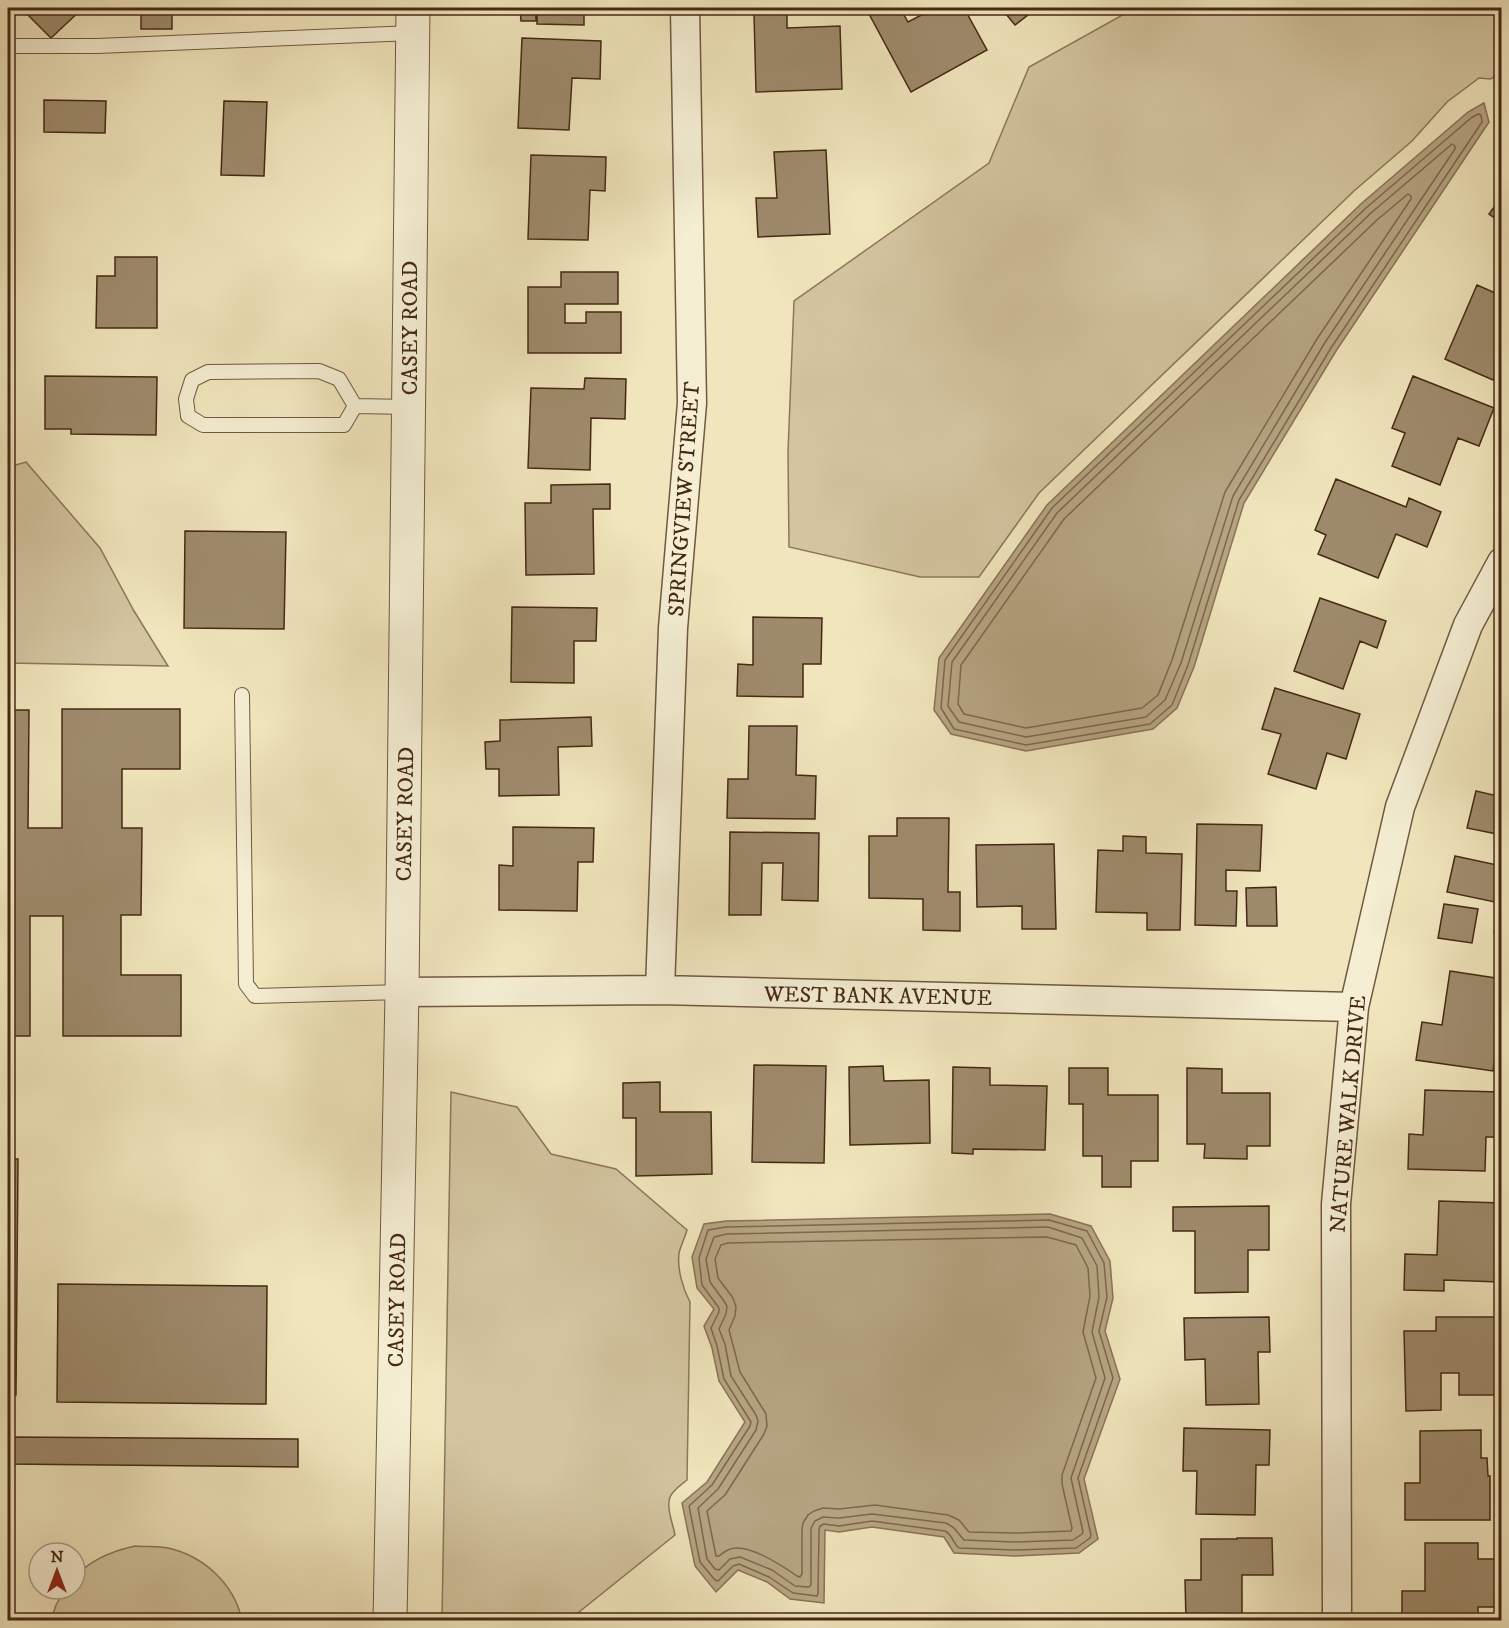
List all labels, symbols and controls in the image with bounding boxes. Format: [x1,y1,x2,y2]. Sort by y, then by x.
street label: CASEY ROAD [397,261,424,395]
street label: SPRINGVIEW STREET [663,380,706,617]
street label: CASEY ROAD [391,747,420,882]
street label: WEST BANK AVENUE [763,981,992,1012]
street label: NATURE WALK DRIVE [1325,994,1372,1234]
street label: CASEY ROAD [383,1233,412,1368]
north arrow [27,1541,87,1601]
text: N [50,1547,64,1567]

